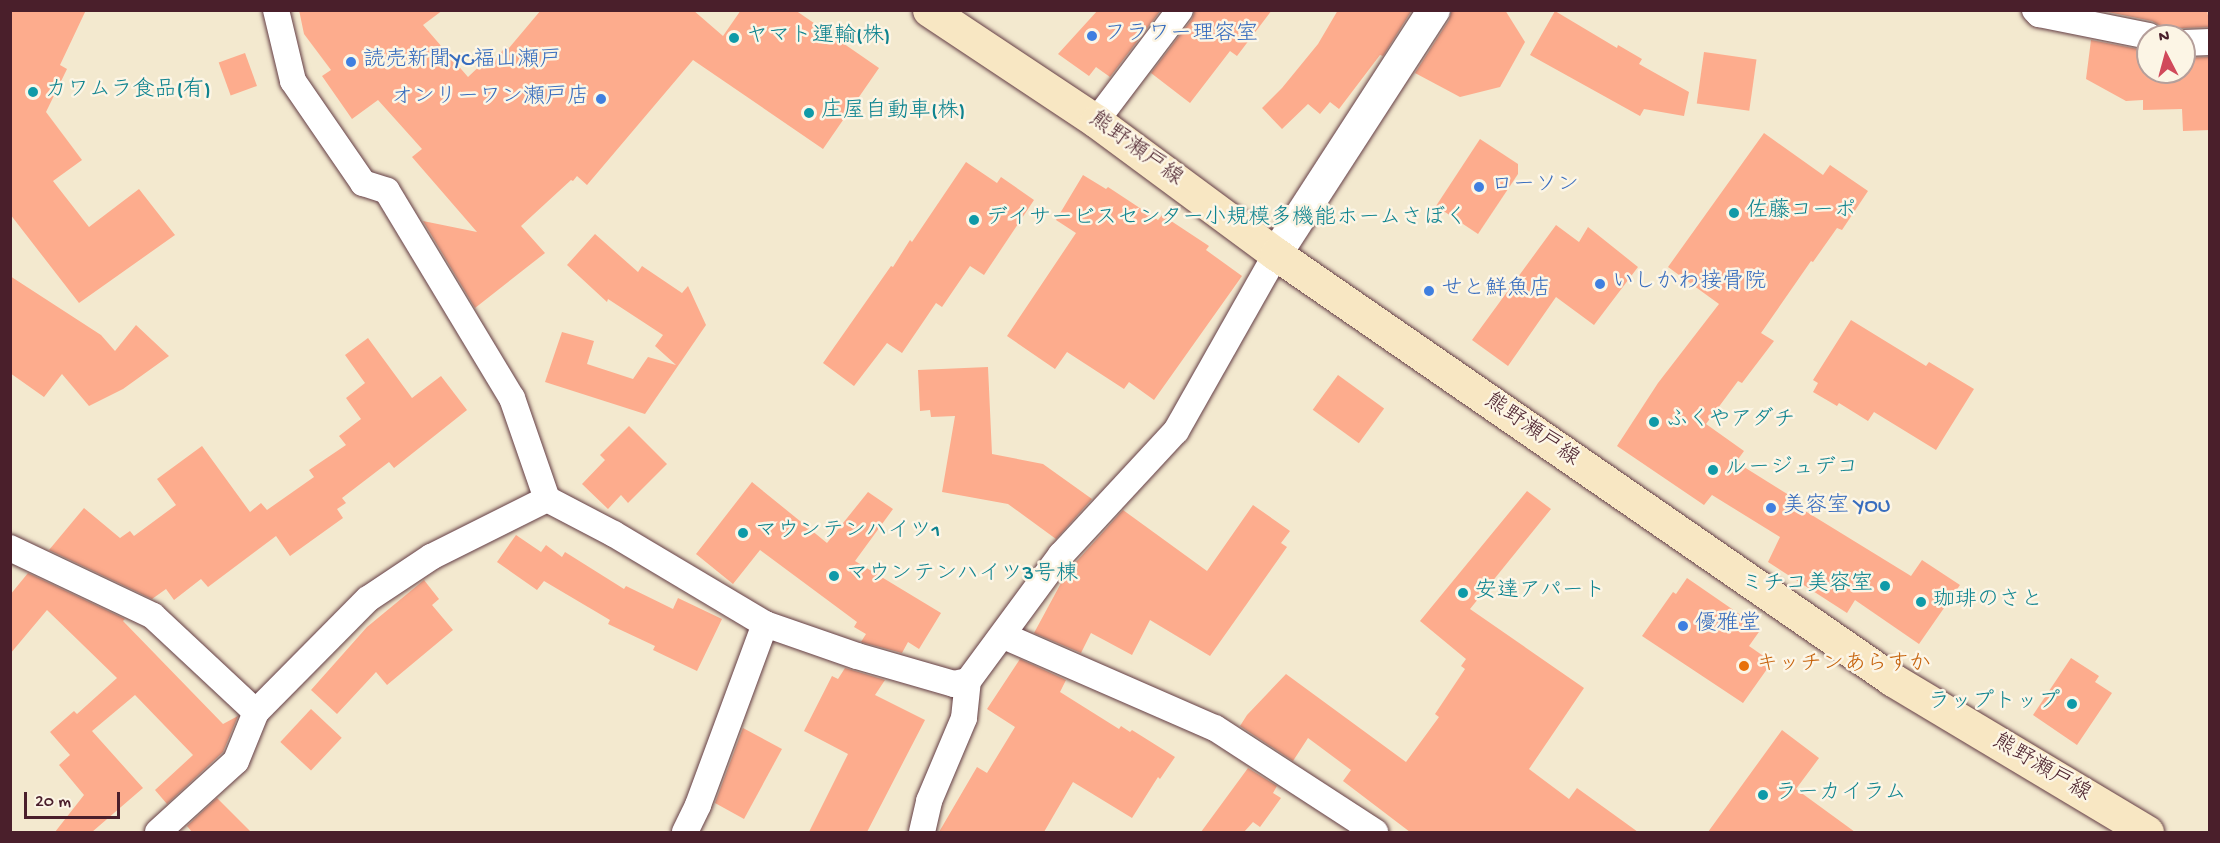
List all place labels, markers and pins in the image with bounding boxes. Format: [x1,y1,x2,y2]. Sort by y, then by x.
place label: フラワー理容室 [1104,23,1258,49]
place label: ヤマト運輸(株) [746,25,890,51]
marker: フラワー理容室 [1085,29,1099,43]
marker: ヤマト運輸(株) [727,31,741,45]
place label: 読売新聞YC福山瀬戸 [363,49,561,75]
marker: 読売新聞YC福山瀬戸 [344,55,358,69]
place label: カワムラ食品(有) [45,79,211,105]
marker: カワムラ食品(有) [26,85,40,99]
place label: オンリーワン瀬戸店 [391,86,589,112]
marker: オンリーワン瀬戸店 [594,92,608,106]
place label: 庄屋自動車(株) [821,100,965,126]
marker: 庄屋自動車(株) [802,106,816,120]
place label: ローソン [1491,174,1579,200]
marker: ローソン [1472,180,1486,194]
place label: 佐藤コーポ [1746,200,1856,226]
marker: 佐藤コーポ [1727,206,1741,220]
place label: デイサービスセンター小規模多機能ホームさぼく [986,207,1470,233]
marker: デイサービスセンター小規模多機能ホームさぼく [967,213,981,227]
place label: いしかわ接骨院 [1612,271,1766,297]
marker: いしかわ接骨院 [1593,277,1607,291]
place label: せと鮮魚店 [1441,278,1551,304]
marker: せと鮮魚店 [1422,284,1436,298]
place label: ふくやアダチ [1666,409,1798,435]
marker: ふくやアダチ [1647,415,1661,429]
place label: ルージュデコ [1725,457,1858,483]
marker: ルージュデコ [1706,463,1720,477]
place label: 美容室 YOU [1783,495,1890,521]
marker: 美容室 YOU [1764,501,1778,515]
place label: マウンテンハイツ1 [755,520,940,546]
marker: マウンテンハイツ1 [736,526,750,540]
place label: マウンテンハイツ3号棟 [846,563,1077,589]
marker: マウンテンハイツ3号棟 [827,569,841,583]
place label: ミチコ美容室 [1741,573,1873,599]
marker: ミチコ美容室 [1878,579,1892,593]
place label: 安達アパート [1475,580,1607,606]
marker: 安達アパート [1456,586,1470,600]
place label: 珈琲のさと [1933,589,2043,615]
marker: 珈琲のさと [1914,595,1928,609]
place label: 優雅堂 [1695,613,1761,639]
marker: 優雅堂 [1676,619,1690,633]
place label: キッチンあらすか [1756,653,1932,679]
marker: キッチンあらすか [1737,659,1751,673]
place label: ラップトップ [1928,691,2060,717]
marker: ラップトップ [2065,697,2079,711]
place label: ラーカイラム [1775,782,1907,808]
marker: ラーカイラム [1756,788,1770,802]

